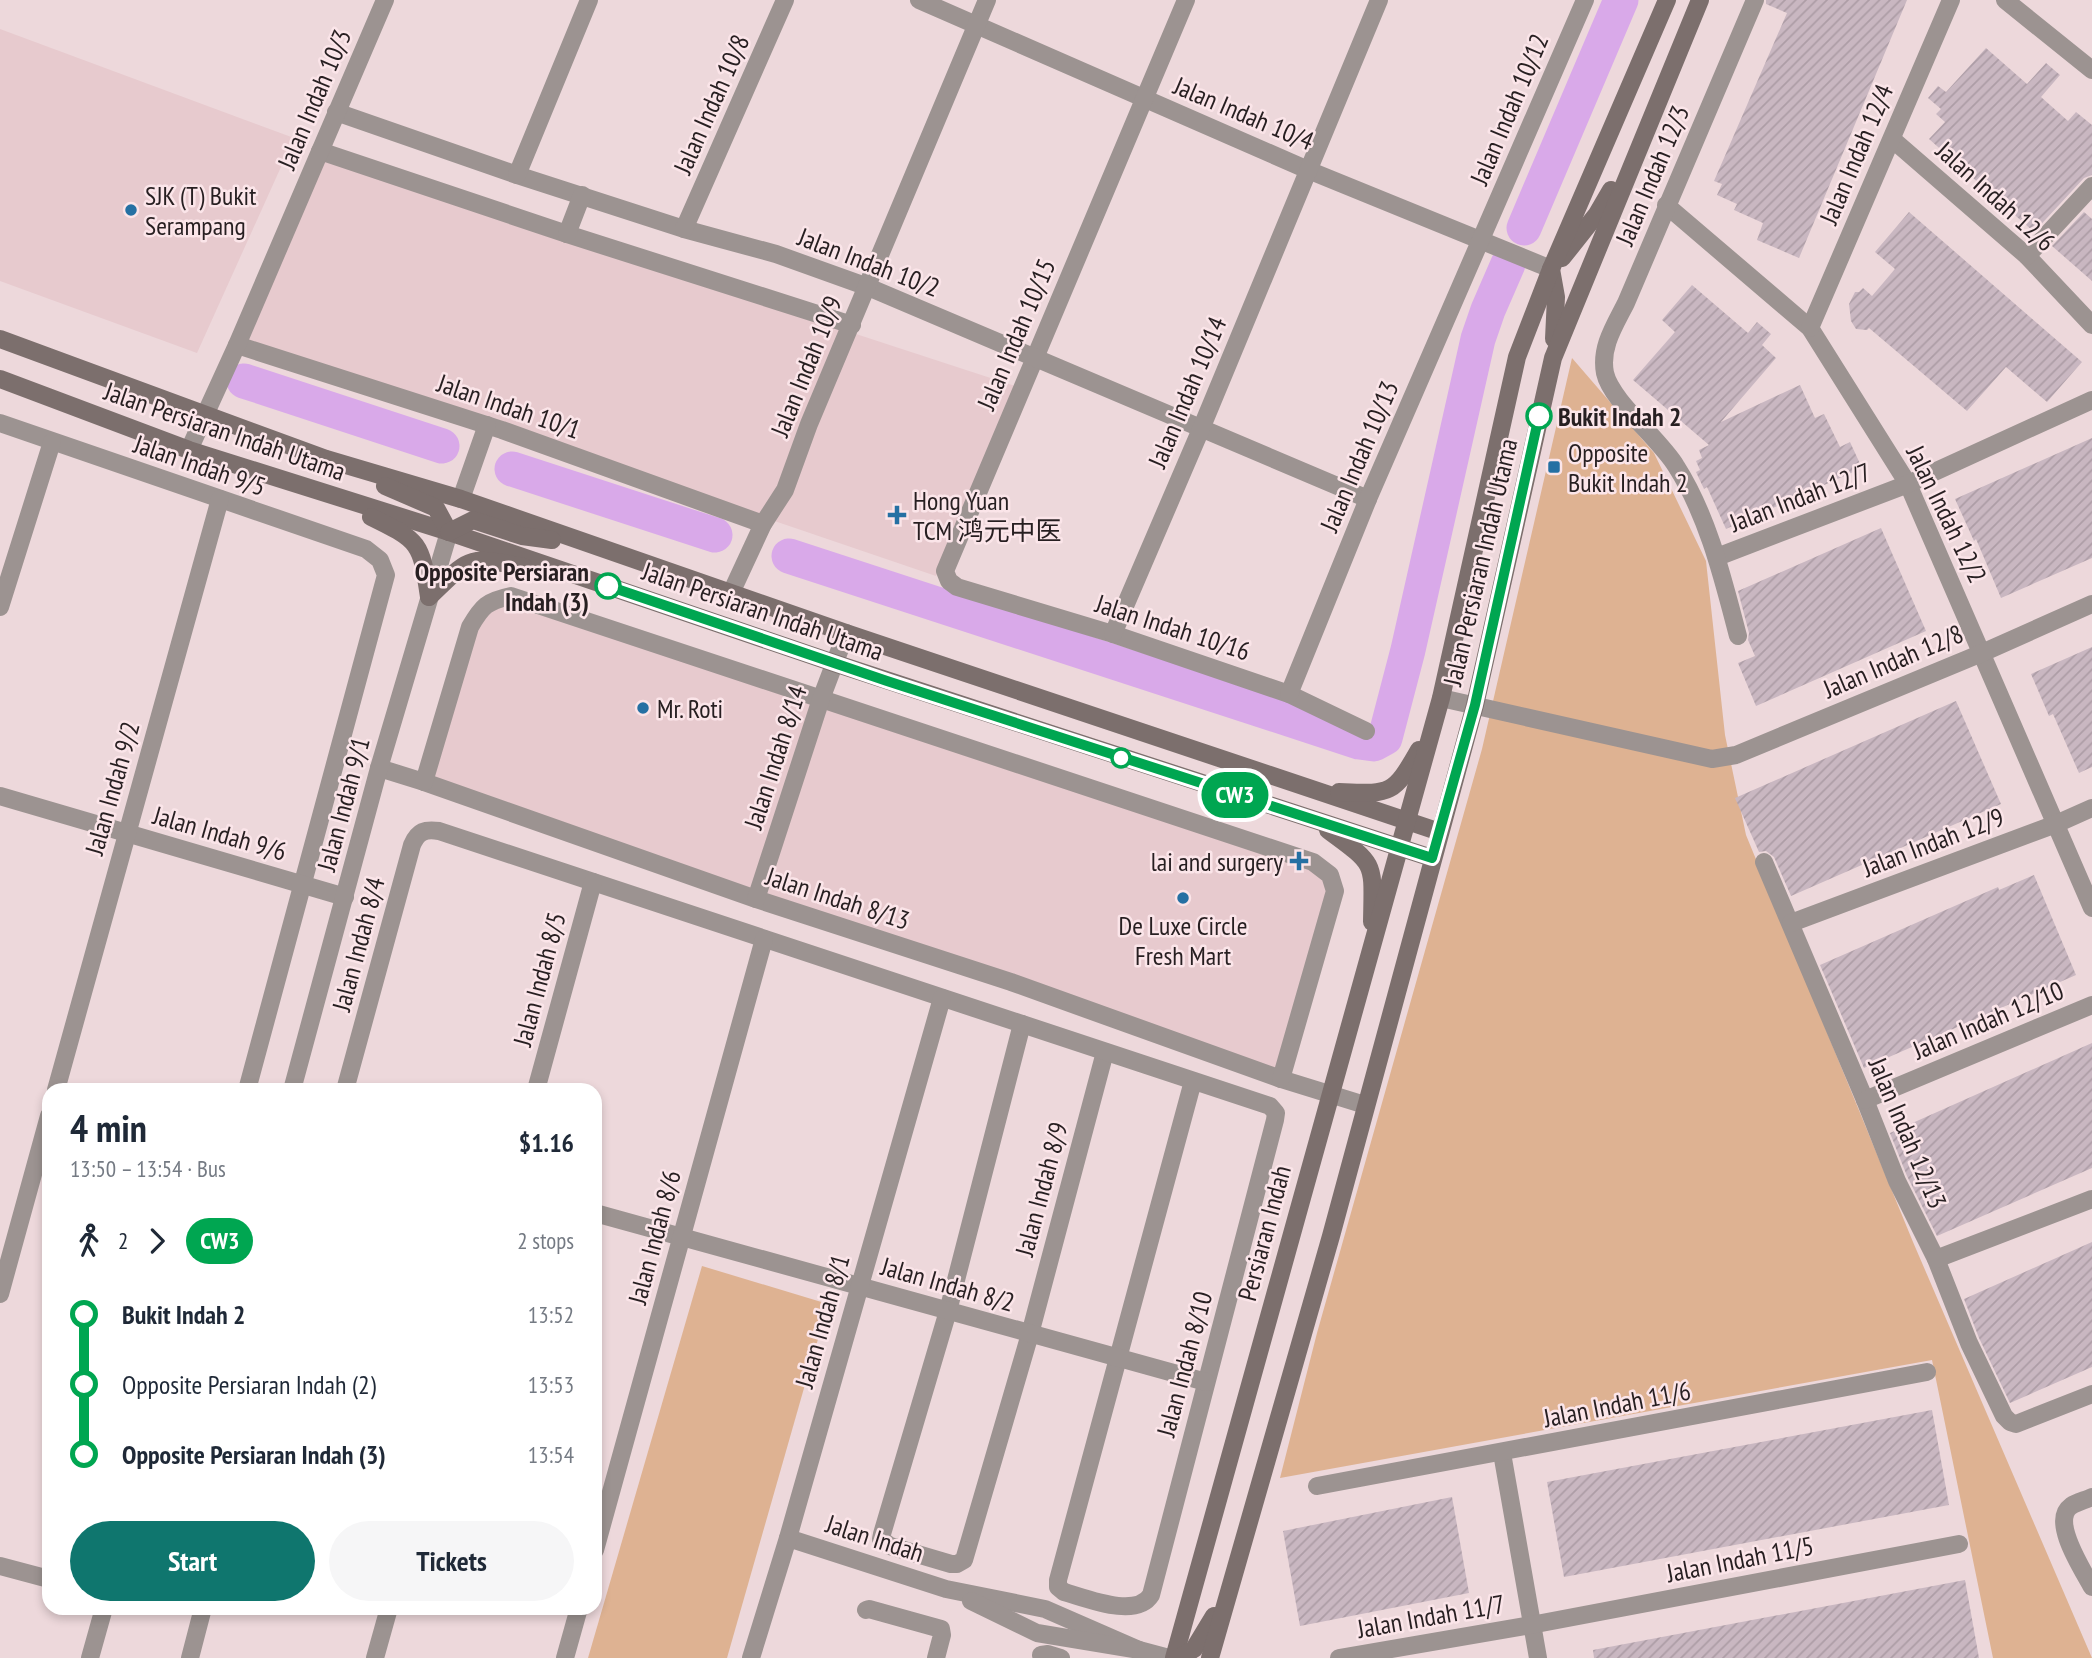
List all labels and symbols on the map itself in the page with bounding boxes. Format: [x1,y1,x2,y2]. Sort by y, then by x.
street label: Jalan Indah 10/3 [269,24,358,175]
street label: Jalan Indah 10/8 [665,29,756,180]
street label: Jalan Indah 10/12 [1462,29,1556,190]
street label: Jalan Indah 10/4 [1168,68,1319,157]
street label: Jalan Indah 12/4 [1811,79,1900,230]
street label: Jalan Indah 12/3 [1607,100,1696,251]
street label: Jalan Indah 12/6 [1929,133,2062,258]
place label: SJK (T) Bukit Serampang [145,179,256,242]
marker: SJK (T) Bukit Serampang [123,202,139,218]
street label: Jalan Indah 10/2 [793,220,944,304]
street label: Jalan Indah 10/15 [969,254,1063,415]
street label: Jalan Indah 10/9 [762,291,849,442]
street label: Jalan Indah 10/14 [1140,311,1234,473]
street label: Jalan Indah 10/1 [432,366,585,446]
street label: Jalan Persiaran Indah Utama [99,374,350,488]
street label: Jalan Indah 10/13 [1312,376,1406,537]
place label: Bukit Indah 2 [1558,400,1681,433]
marker: Bukit Indah 2 [1526,403,1552,429]
street label: Jalan Indah 9/5 [129,427,270,503]
street label: Jalan Persiaran Indah Utama [1435,435,1524,690]
place label: Opposite Bukit Indah 2 [1568,436,1688,499]
street label: Jalan Indah 12/2 [1899,439,1994,588]
street label: Jalan Indah 12/7 [1724,455,1875,539]
marker: Opposite Bukit Indah 2 [1546,459,1562,475]
place label: Hong Yuan TCM 鸿元中医 [913,484,1062,547]
marker: Hong Yuan TCM 鸿元中医 [887,505,907,525]
street label: Jalan Persiaran Indah Utama [637,554,888,668]
place label: Opposite Persiaran Indah (3) [415,555,589,618]
marker: Opposite Persiaran Indah (3) [595,573,621,599]
street label: Jalan Indah 10/16 [1091,586,1254,668]
street label: Jalan Indah 12/8 [1817,617,1968,706]
street label: Jalan Indah 8/14 [736,681,814,834]
place label: Mr. Roti [657,692,723,725]
marker: Mr. Roti [635,700,651,716]
street label: Jalan Indah 9/2 [77,718,147,859]
street label: Jalan Indah 9/1 [309,733,377,876]
unlabelled marker [1111,748,1131,768]
line badge: CW3 [1195,772,1275,818]
street label: Jalan Indah 9/6 [149,798,290,868]
street label: Jalan Indah 12/9 [1857,800,2008,884]
place label: lai and surgery [1151,845,1283,878]
marker: lai and surgery [1289,851,1309,871]
street label: Jalan Indah 8/13 [761,859,914,937]
street label: Jalan Indah 8/4 [324,873,392,1016]
marker: De Luxe Circle Fresh Mart [1175,890,1191,906]
street label: Jalan Indah 8/5 [505,908,573,1051]
place label: De Luxe Circle Fresh Mart [1119,909,1247,972]
street label: Jalan Indah 12/10 [1907,973,2068,1067]
street label: Jalan Indah 12/13 [1861,1052,1955,1213]
street label: Jalan Indah 8/9 [1007,1118,1075,1261]
street label: Persiaran Indah [1230,1162,1298,1304]
street label: Jalan Indah 8/6 [620,1166,688,1309]
street label: Jalan Indah 8/2 [877,1249,1018,1319]
street label: Jalan Indah 8/1 [787,1251,857,1392]
street label: Jalan Indah 8/10 [1149,1288,1219,1441]
street label: Jalan Indah 11/6 [1540,1374,1693,1435]
street label: Jalan Indah [821,1506,928,1569]
street label: Jalan Indah 11/5 [1663,1529,1816,1590]
street label: Jalan Indah 11/7 [1354,1587,1507,1645]

